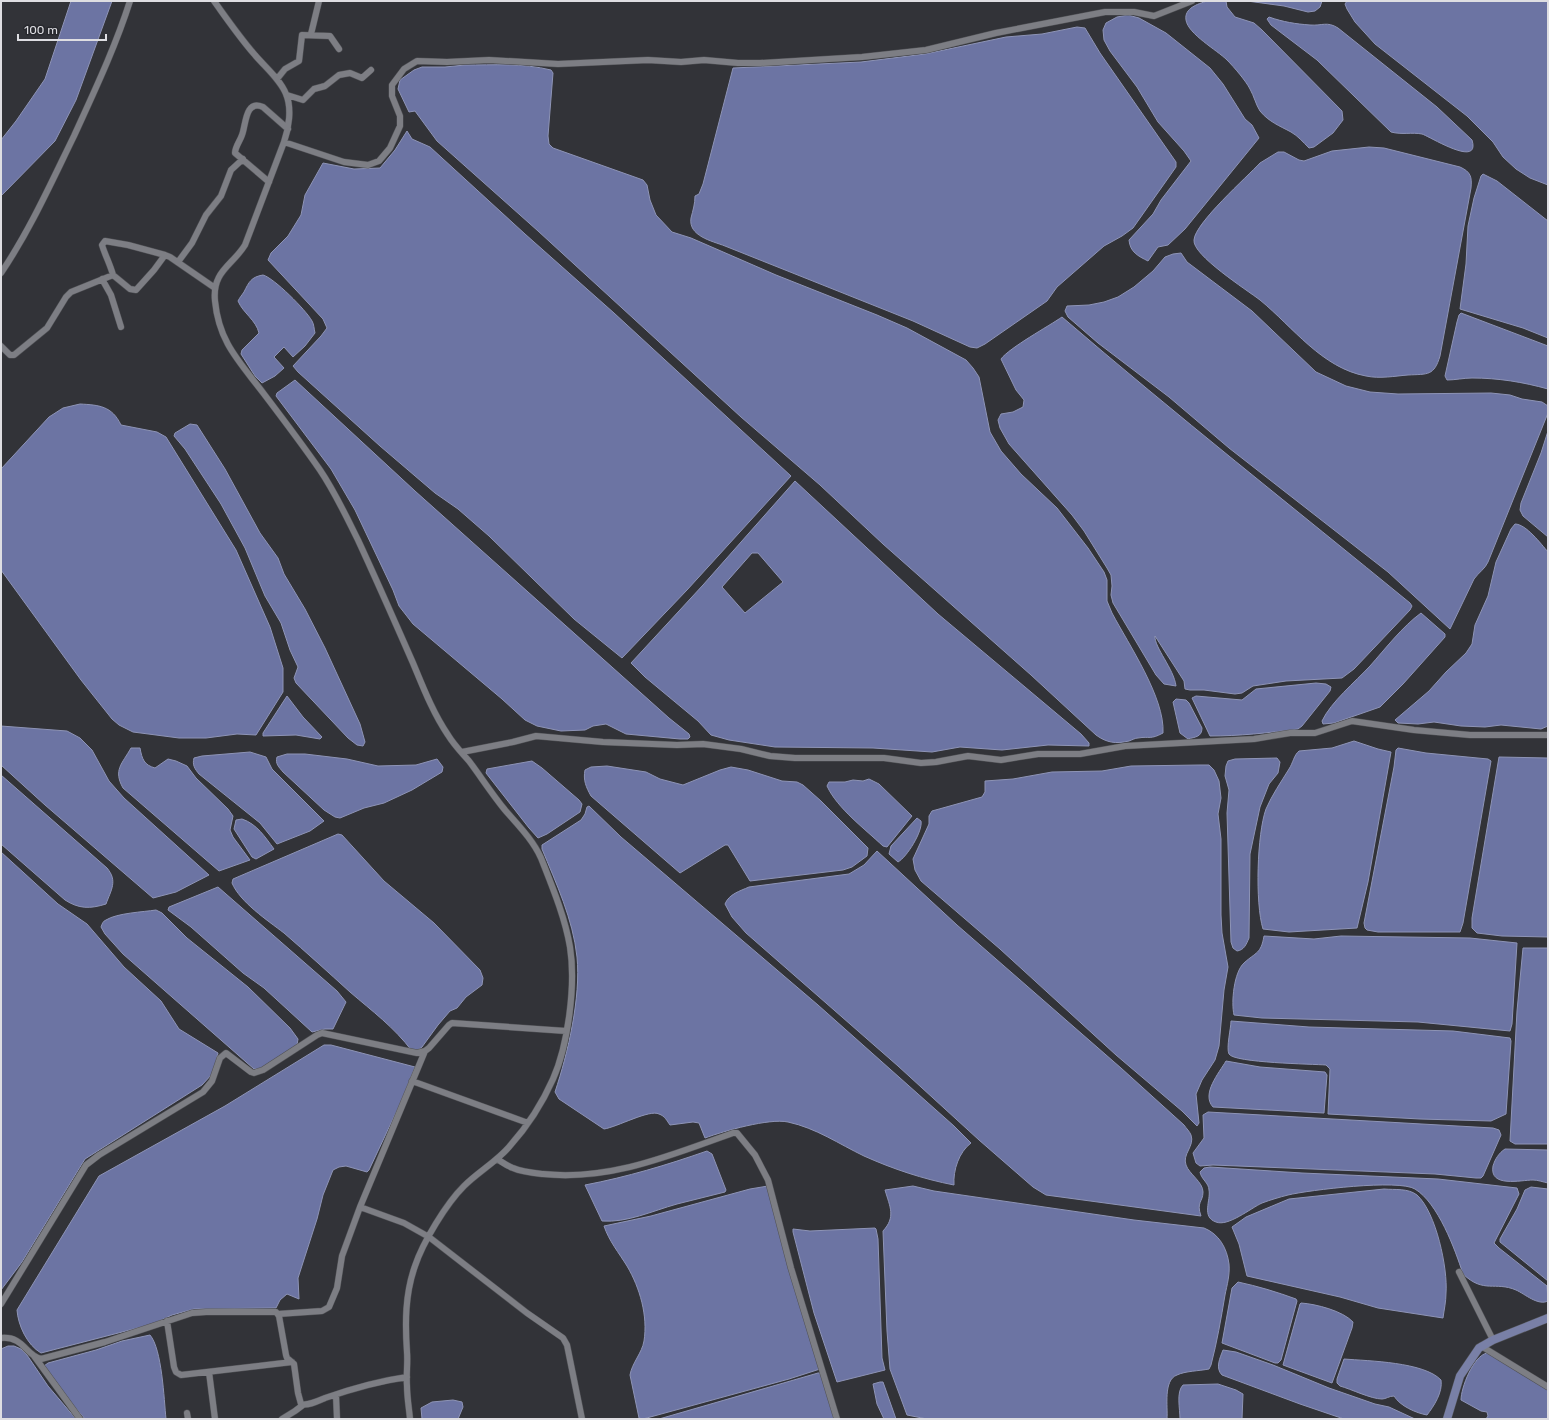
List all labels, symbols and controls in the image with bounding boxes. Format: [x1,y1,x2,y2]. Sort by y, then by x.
scale bar [18,16,106,42]
text: 100 m [24,23,58,37]

